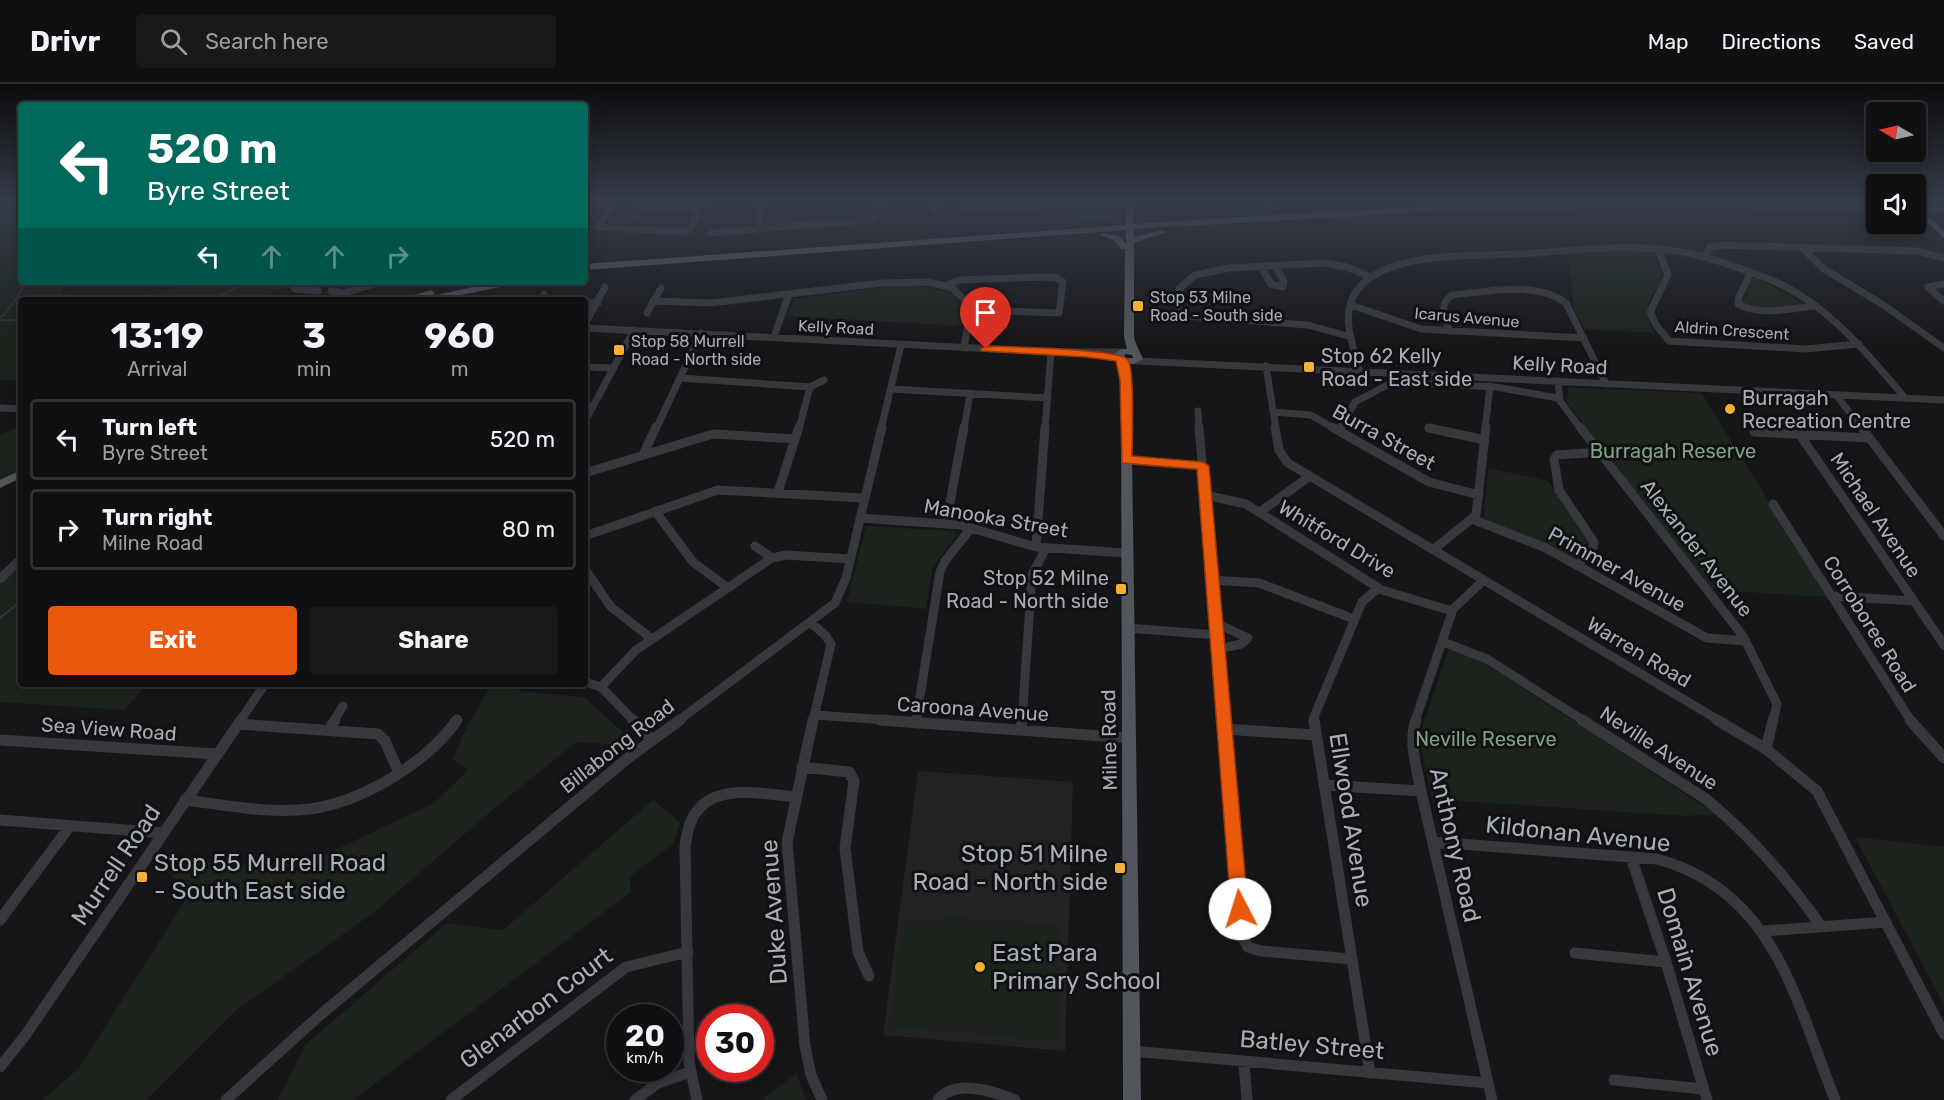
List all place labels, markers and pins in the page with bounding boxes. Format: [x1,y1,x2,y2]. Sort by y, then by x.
pin [960,287,1011,349]
place label: Stop 53 Milne Road - South side [1150,288,1283,325]
marker: Stop 53 Milne Road - South side [1131,299,1145,313]
place label: Stop 58 Murrell Road - North side [631,332,761,369]
marker: Stop 58 Murrell Road - North side [612,343,626,357]
place label: Stop 62 Kelly Road - East side [1321,344,1472,391]
marker: Stop 62 Kelly Road - East side [1302,360,1316,374]
place label: Burragah Recreation Centre [1742,386,1911,433]
marker: Burragah Recreation Centre [1723,402,1737,416]
place label: Stop 52 Milne Road - North side [946,566,1109,613]
marker: Stop 52 Milne Road - North side [1114,582,1128,596]
place label: Stop 51 Milne Road - North side [913,840,1108,896]
place label: Stop 55 Murrell Road - South East side [154,849,386,905]
marker: Stop 51 Milne Road - North side [1113,861,1127,875]
marker: Stop 55 Murrell Road - South East side [135,870,149,884]
place label: East Para Primary School [992,939,1161,995]
marker: East Para Primary School [973,960,987,974]

